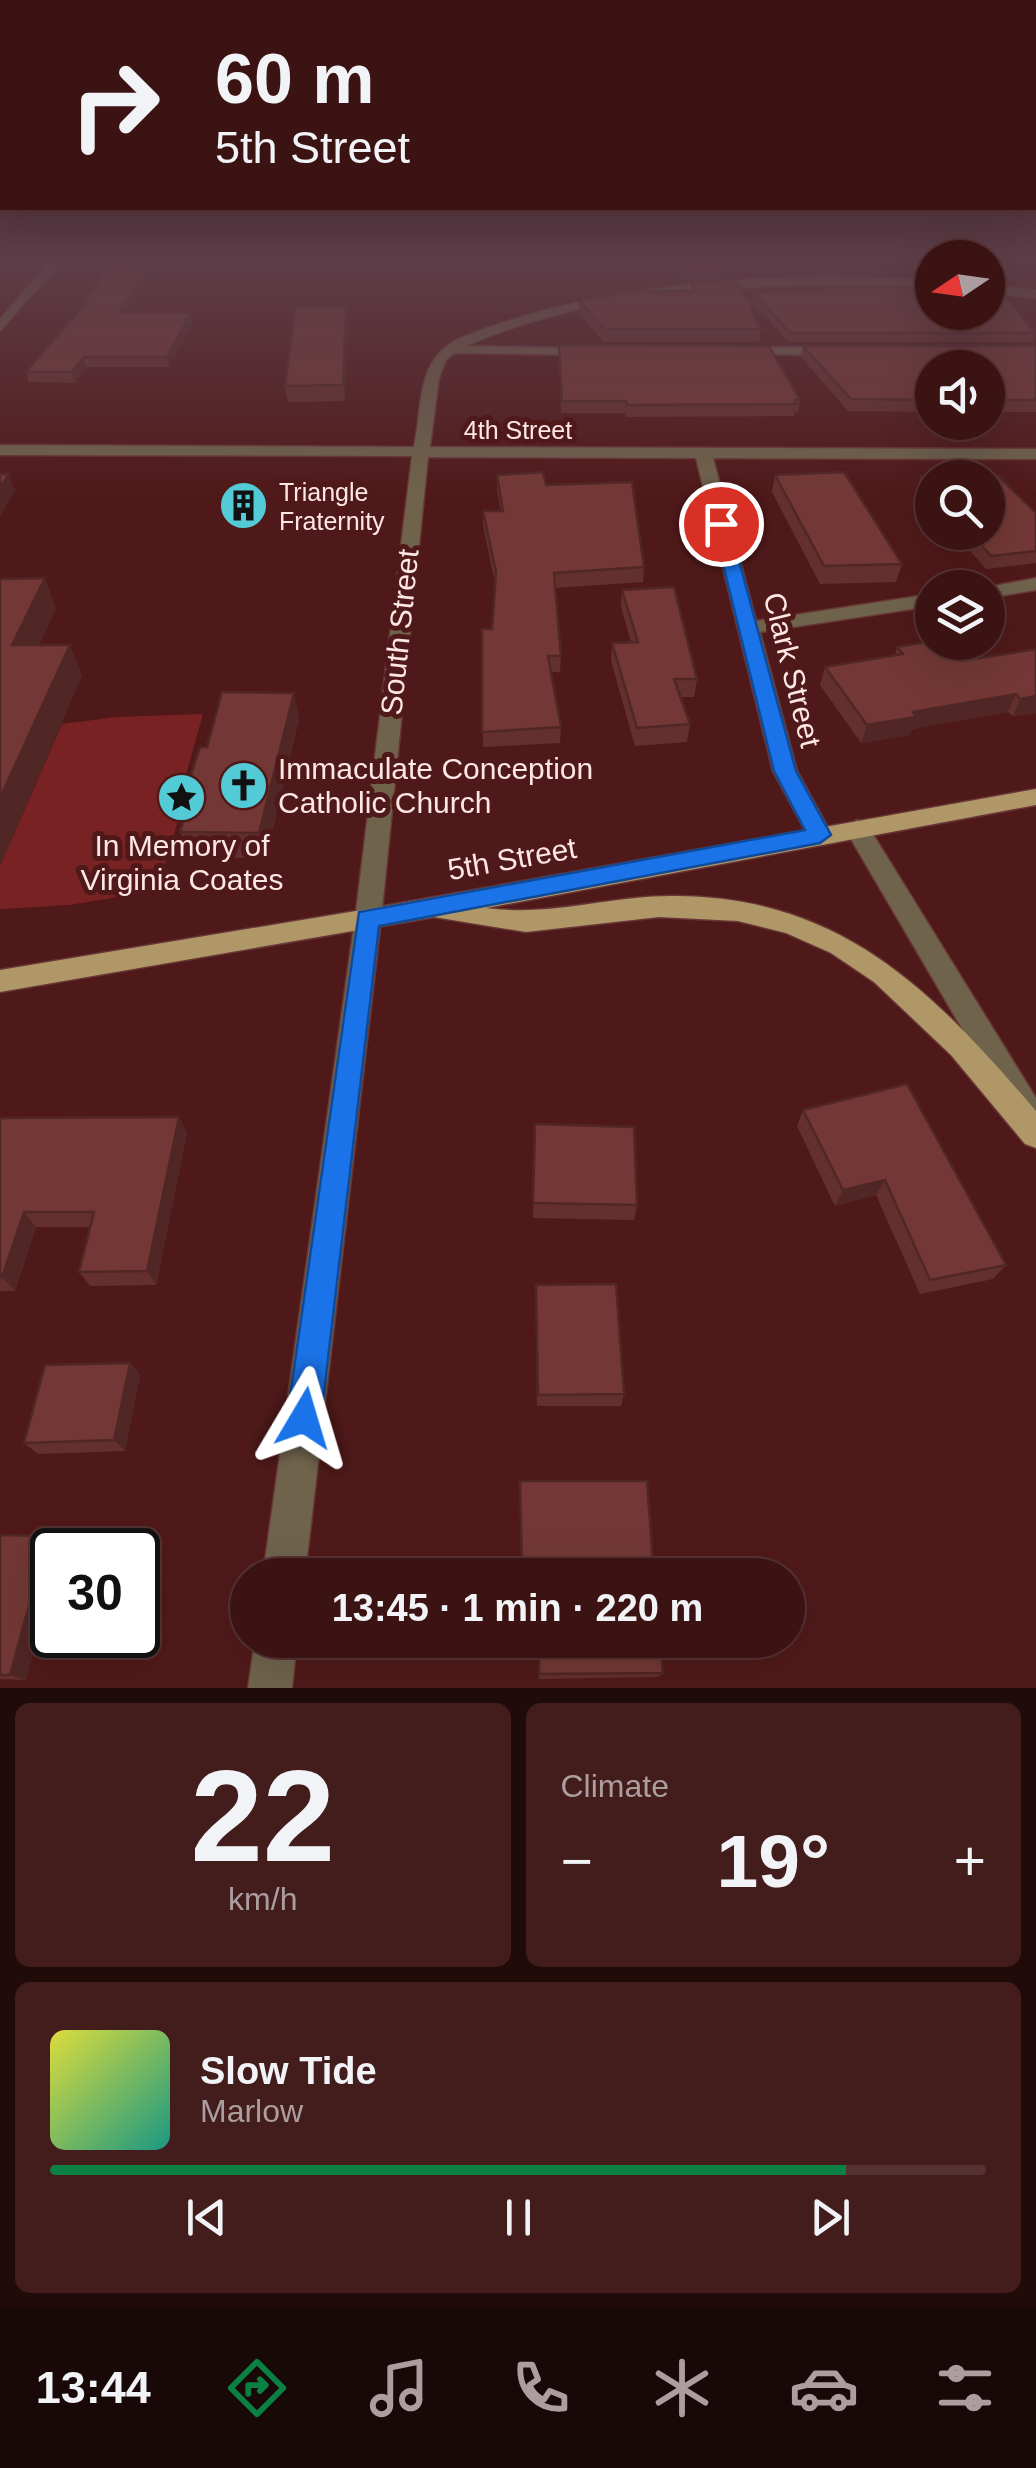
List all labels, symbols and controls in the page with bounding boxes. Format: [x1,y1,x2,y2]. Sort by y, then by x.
icon: right [50,40,180,170]
text: 60 m [215,40,375,118]
text: 5th Street [215,122,410,173]
north arrow [915,240,1005,330]
map controls [915,240,1005,660]
button: sound [915,350,1005,440]
street label: 4th Street [464,416,572,444]
button: search [915,460,1005,550]
place label: Triangle Fraternity [279,478,385,535]
building icon: Triangle Fraternity [218,480,270,532]
pin [679,482,764,567]
icon: arrive [694,497,749,552]
street label: South Street [374,547,425,717]
button: layers [915,570,1005,660]
street label: Clark Street [757,589,828,751]
place label: Immaculate Conception Catholic Church [278,752,593,819]
church icon: Immaculate Conception Catholic Church [217,760,269,812]
place icon: In Memory of Virginia Coates [156,771,208,823]
place label: In Memory of Virginia Coates [81,829,283,896]
street label: 5th Street [445,831,579,886]
position arrow [252,1366,356,1470]
speed limit sign: 30 [30,1528,160,1658]
text: 13:45 · 1 min · 220 m [332,1587,703,1629]
text: 22 [190,1743,335,1889]
text: Climate [561,1768,669,1804]
text: 19° [717,1819,830,1903]
text: − [561,1830,593,1892]
text: + [954,1830,986,1892]
text: km/h [228,1881,297,1917]
text: Slow Tide [200,2050,377,2092]
text: Marlow [200,2093,303,2129]
icon: previous [179,2190,234,2245]
icon: pause [491,2190,546,2245]
icon: next [803,2190,858,2245]
icon: directions [222,2353,292,2423]
icon: music [364,2353,434,2423]
icon: phone [506,2353,576,2423]
icon: climate [647,2353,717,2423]
icon: car [789,2353,859,2423]
icon: filters [930,2353,1000,2423]
text: 13:44 [36,2362,151,2413]

